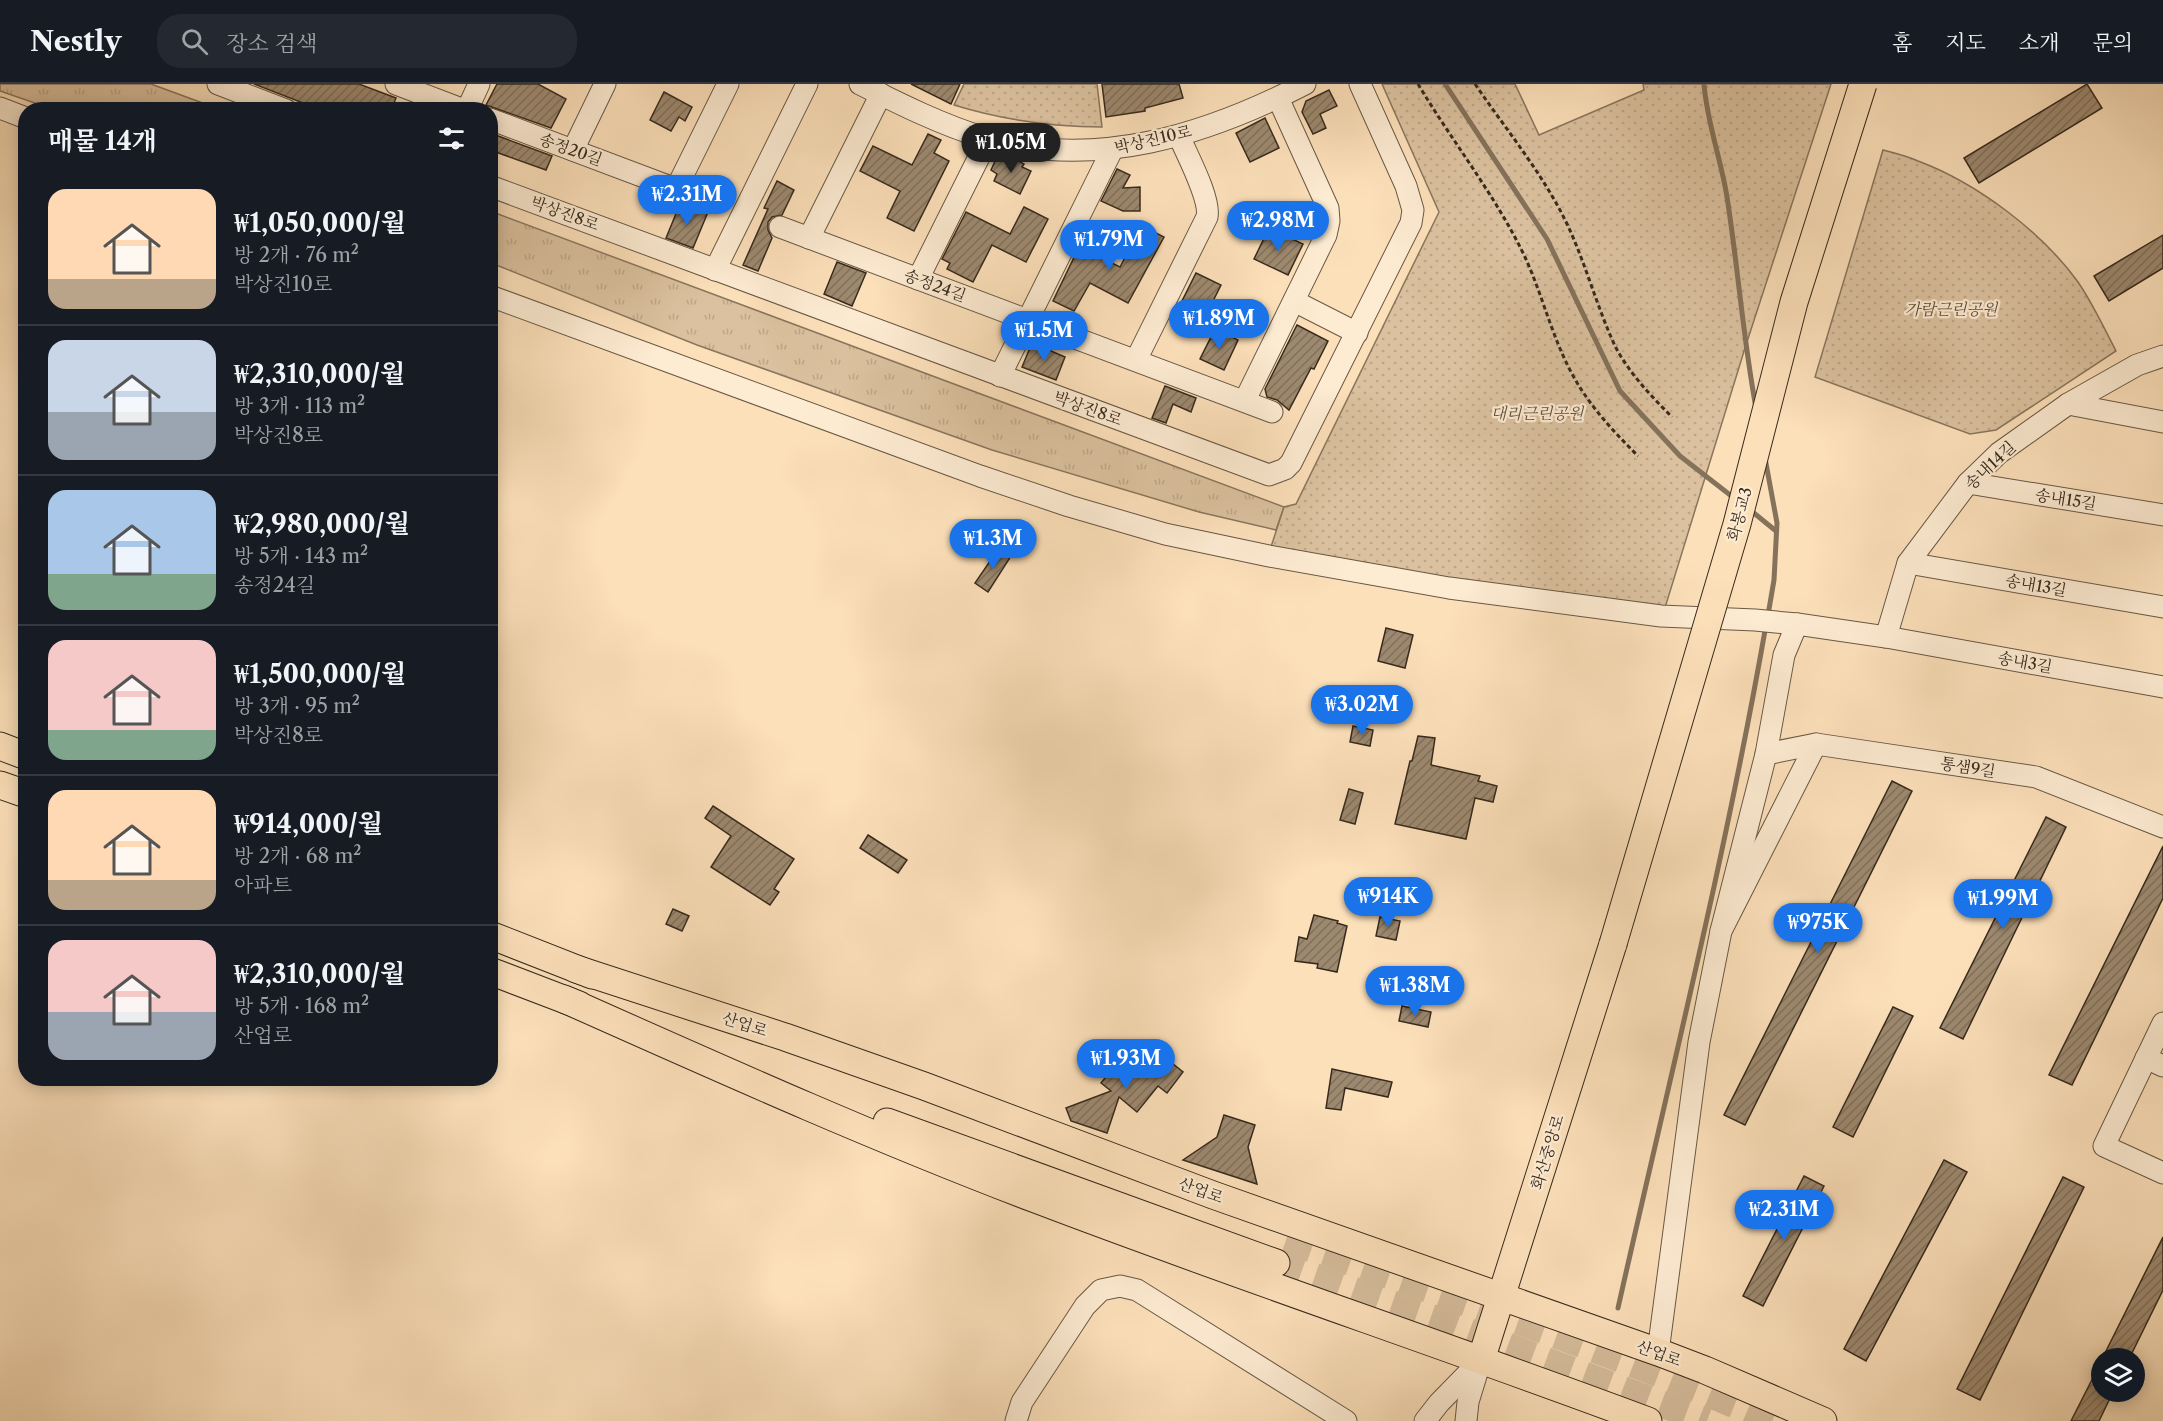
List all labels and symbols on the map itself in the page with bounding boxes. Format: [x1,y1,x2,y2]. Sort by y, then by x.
street label: 박상진10로 [1112,120,1194,158]
pin: ₩1.05M [962,123,1060,174]
street label: 송정20길 [537,128,605,170]
pin: ₩2.31M [638,175,736,226]
street label: 박상진8로 [528,191,602,235]
pin: ₩2.98M [1229,201,1327,252]
pin: ₩1.79M [1060,220,1158,271]
street label: 송정24길 [901,265,969,305]
pin: ₩1.89M [1170,299,1268,350]
park label: 가람근린공원 [1905,299,1999,319]
pin: ₩1.5M [1002,311,1086,362]
street label: 박상진8로 [1051,386,1125,430]
park label: 대리근린공원 [1491,403,1585,423]
street label: 송내14길 [1960,436,2020,494]
street label: 송내15길 [2034,484,2098,514]
street label: 화봉교3 [1722,485,1756,543]
pin: ₩1.3M [951,519,1035,570]
street label: 송내13길 [2004,570,2068,600]
street label: 송내3길 [1996,647,2054,677]
pin: ₩3.02M [1313,685,1411,736]
street label: 통샘9길 [1939,753,1997,781]
pin: ₩914K [1346,877,1430,928]
pin: ₩1.99M [1954,879,2052,930]
pin: ₩975K [1776,903,1860,954]
pin: ₩1.38M [1366,966,1464,1017]
street label: 산업로 [720,1007,771,1041]
pin: ₩1.93M [1077,1039,1175,1090]
street label: 화산중앙로 [1526,1112,1568,1192]
street label: 산업로 [1176,1173,1227,1208]
pin: ₩2.31M [1735,1190,1833,1241]
street label: 산업로 [1634,1336,1685,1371]

